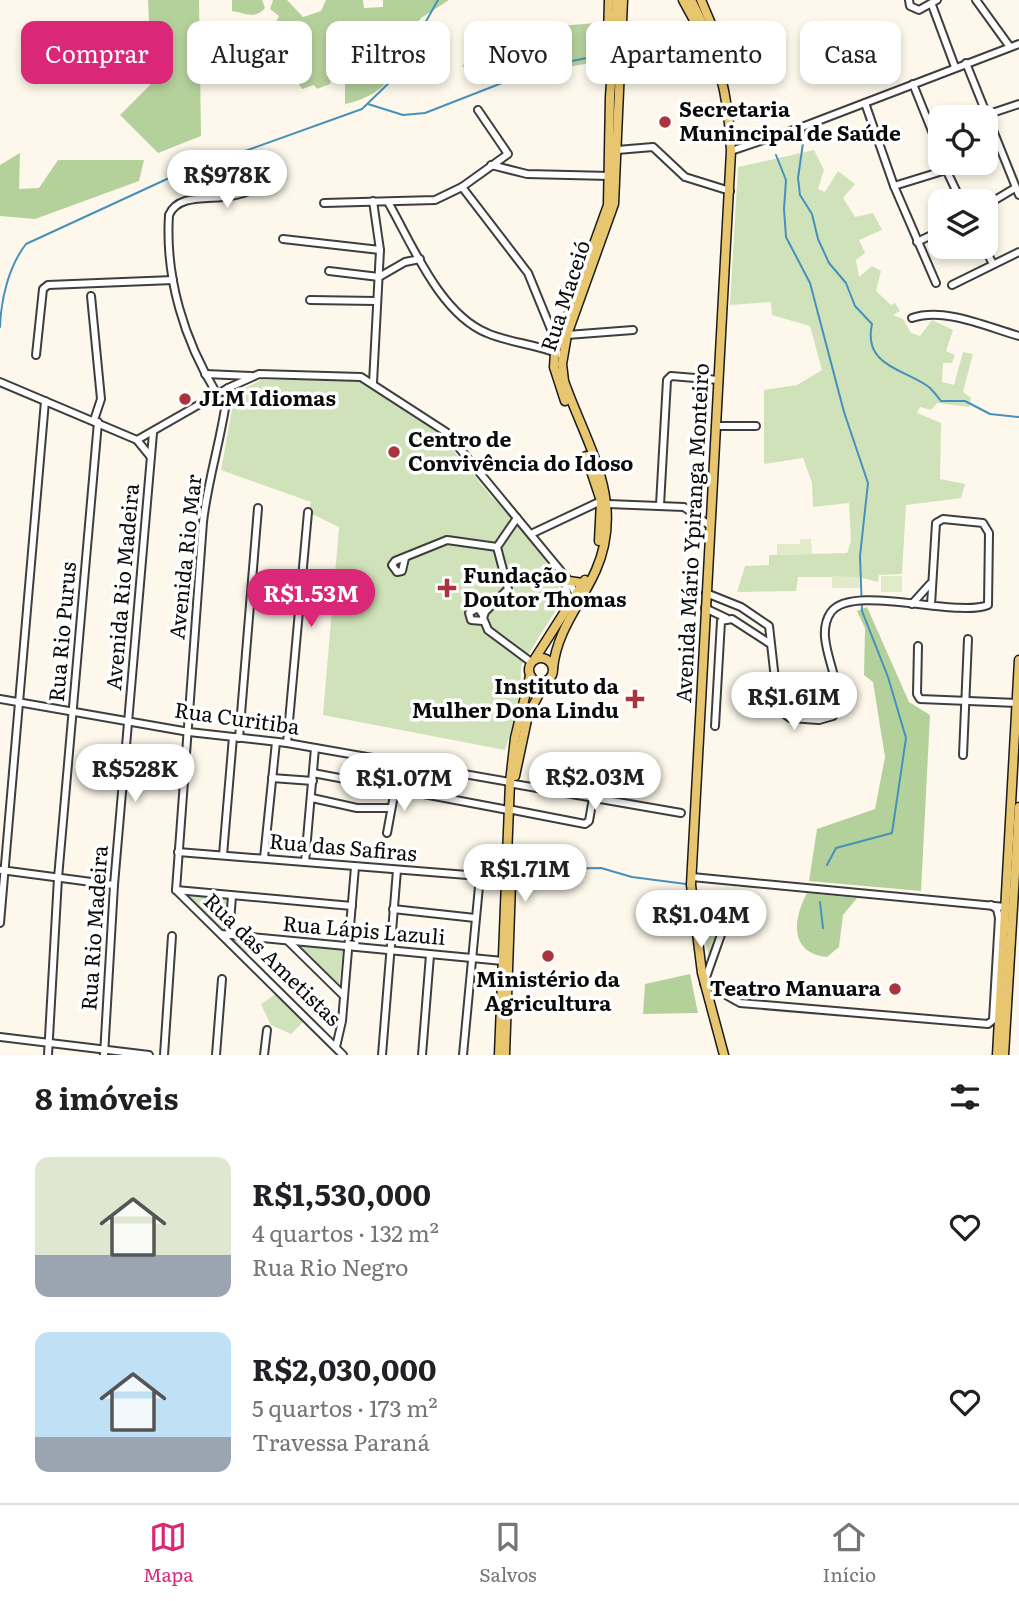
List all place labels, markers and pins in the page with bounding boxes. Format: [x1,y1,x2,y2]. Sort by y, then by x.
place label: Secretaria Munincipal de Saúde [679,92,901,147]
marker: Secretaria Munincipal de Saúde [657,114,673,130]
pin: R$978K [170,150,284,210]
place label: JLM Idiomas [199,381,336,412]
marker: JLM Idiomas [177,391,193,407]
place label: Centro de Convivência do Idoso [408,422,633,477]
marker: Centro de Convivência do Idoso [386,444,402,460]
place label: Fundação Doutor Thomas [463,558,627,613]
pin: R$1.53M [246,570,376,629]
marker: Fundação Doutor Thomas [437,578,457,598]
place label: Instituto da Mulher Dona Lindu [412,669,620,724]
pin: R$1.61M [729,672,859,732]
marker: Instituto da Mulher Dona Lindu [625,689,645,709]
pin: R$528K [78,744,192,804]
pin: R$2.03M [530,752,660,812]
pin: R$1.07M [339,754,469,813]
pin: R$1.71M [460,844,590,904]
pin: R$1.04M [636,890,766,950]
marker: Ministério da Agricultura [540,948,556,964]
place label: Ministério da Agricultura [476,962,621,1017]
place label: Teatro Manuara [710,971,882,1002]
marker: Teatro Manuara [887,981,903,997]

